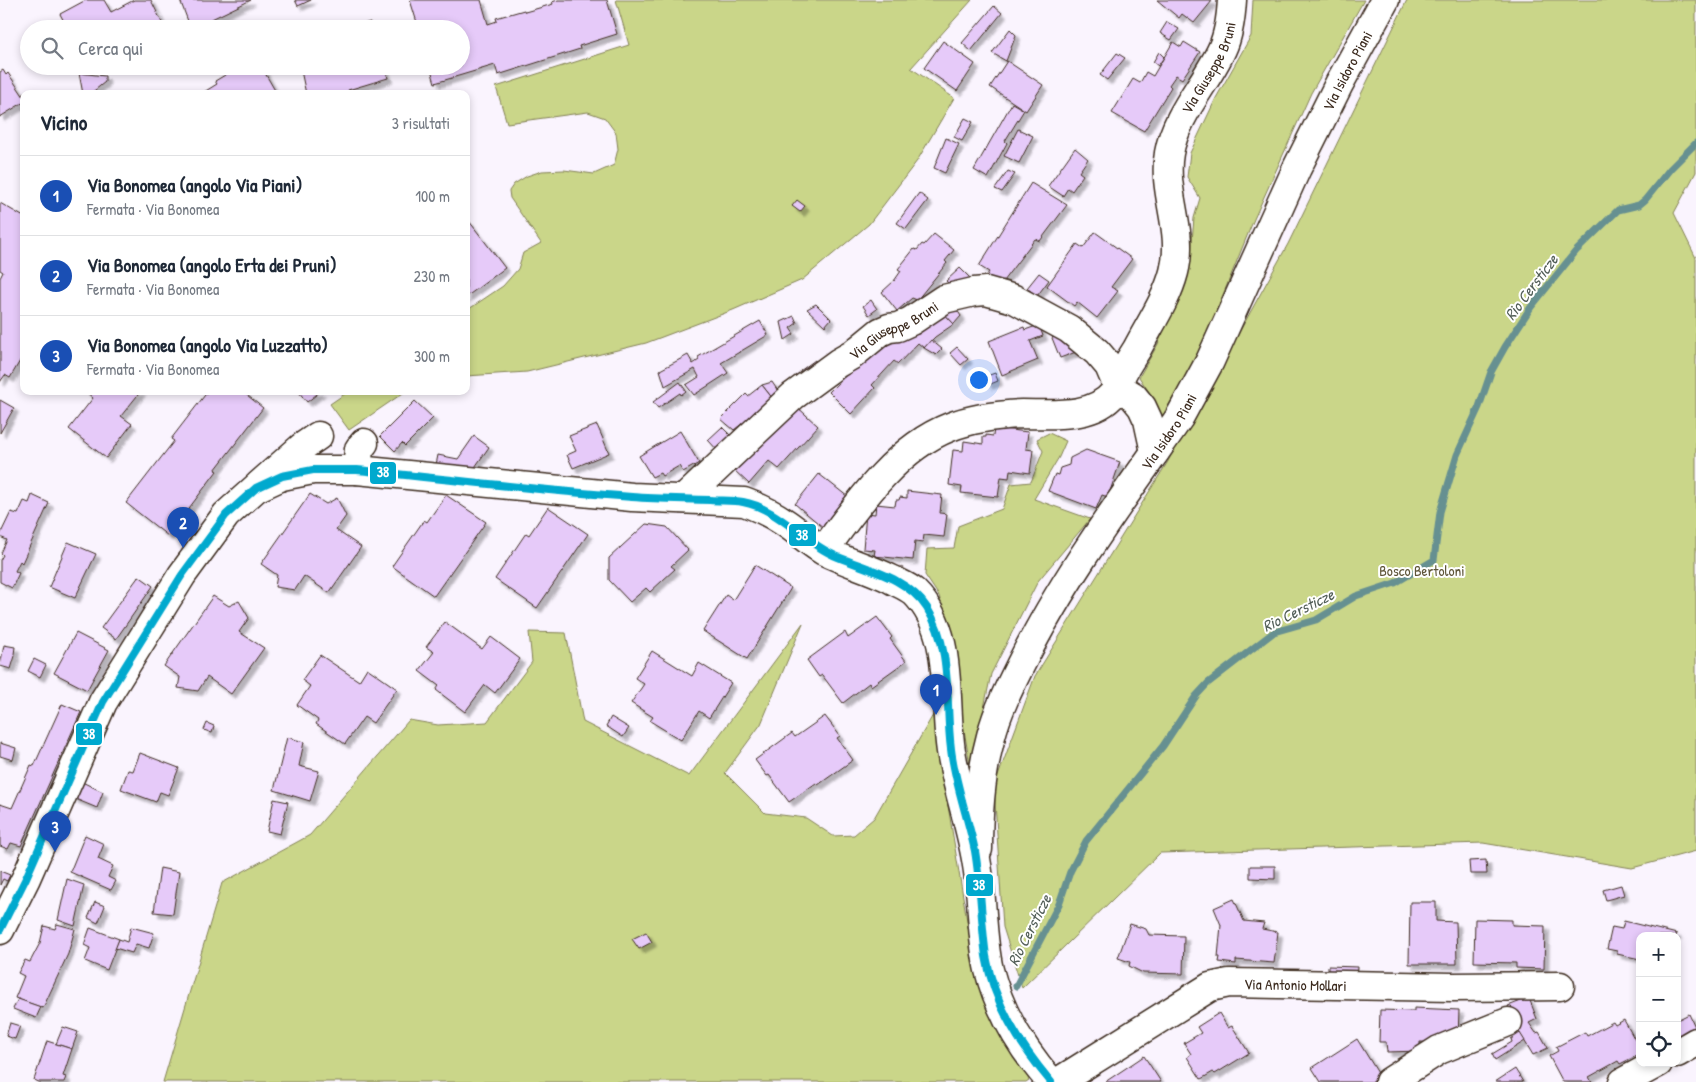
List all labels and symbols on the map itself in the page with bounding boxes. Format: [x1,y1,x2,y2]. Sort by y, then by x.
street label: Via Giuseppe Bruni [1176,20,1240,117]
street label: Via Isidoro Piani [1317,27,1377,114]
water label: Rio Cersticze [1499,249,1563,324]
street label: Via Giuseppe Bruni [844,295,942,364]
your location [966,367,992,393]
street label: Via Isidoro Piani [1135,389,1201,474]
line badge: 38 [369,461,397,485]
text: 38 [377,462,389,481]
pin: 2 [167,507,199,548]
line badge: 38 [788,523,817,547]
text: 38 [796,525,808,544]
park label: Bosco Bertoloni [1379,560,1465,581]
water label: Rio Cersticze [1259,583,1338,637]
pin: 1 [920,674,952,715]
line badge: 38 [75,722,103,746]
text: 38 [83,724,95,743]
pin: 3 [39,811,71,852]
line badge: 38 [965,873,994,897]
text: 38 [973,875,985,894]
water label: Rio Cersticze [1002,890,1057,969]
street label: Via Antonio Mollari [1244,973,1347,996]

